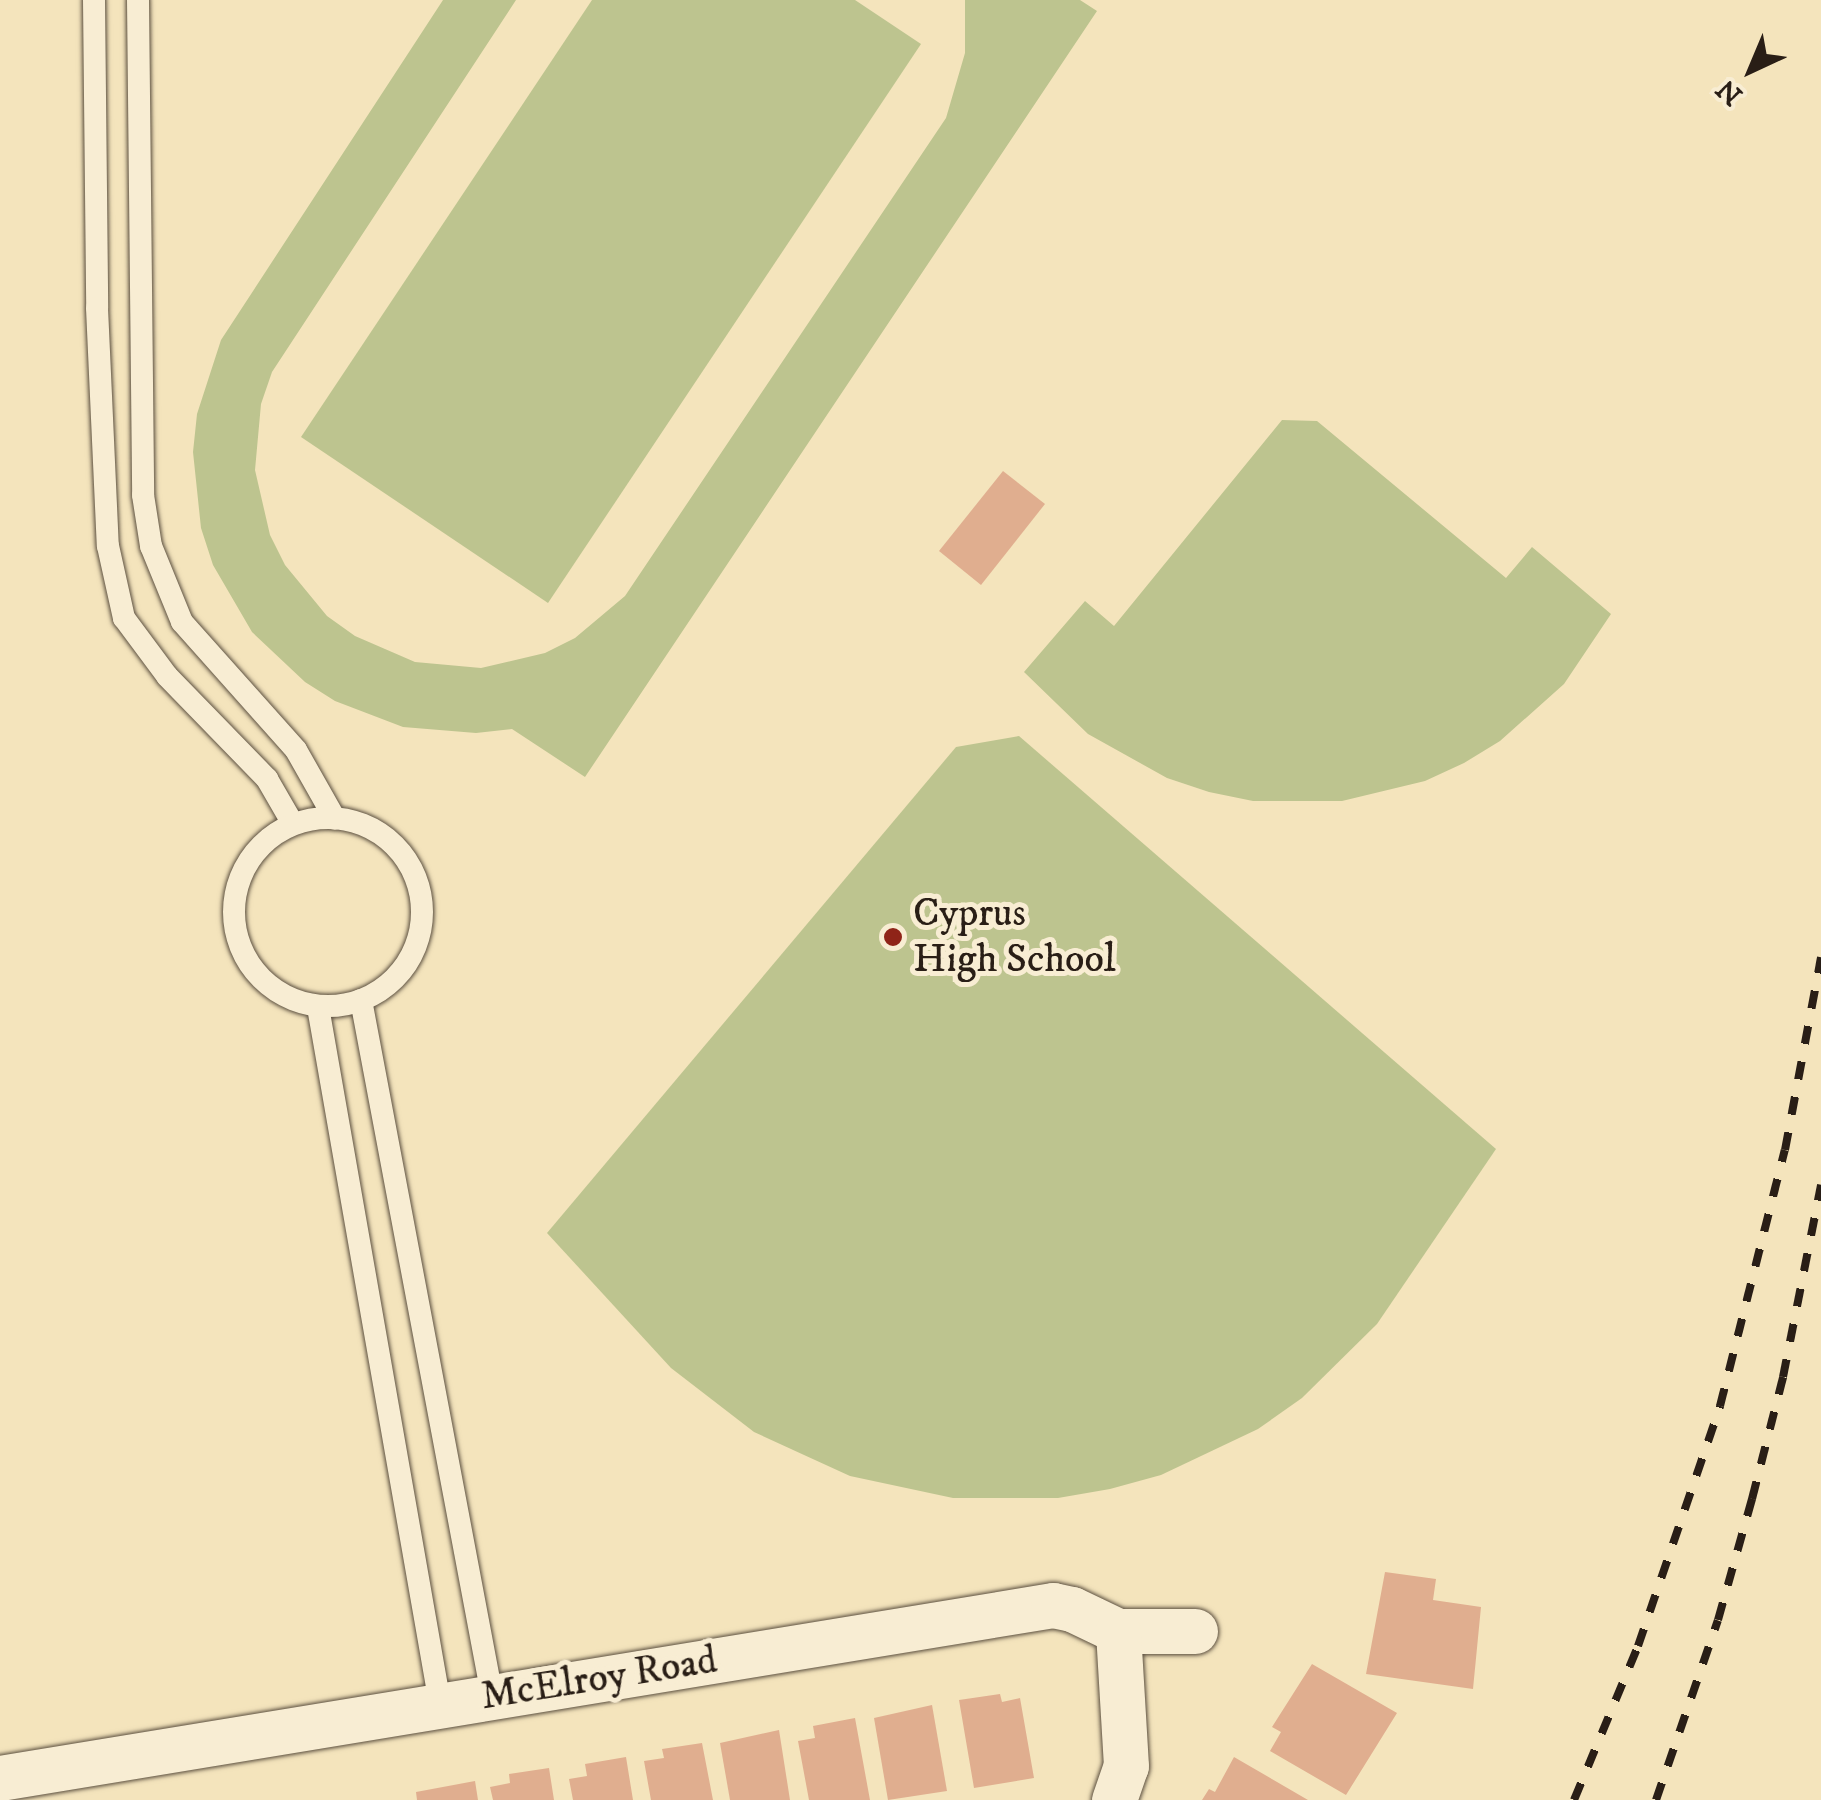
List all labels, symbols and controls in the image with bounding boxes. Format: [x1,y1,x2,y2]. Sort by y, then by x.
north arrow [1701,20,1801,120]
text: N [1709,71,1750,113]
place label: Cyprus High School [913,890,1116,984]
marker: Cyprus High School [882,926,904,948]
street label: McElroy Road [478,1637,720,1721]

